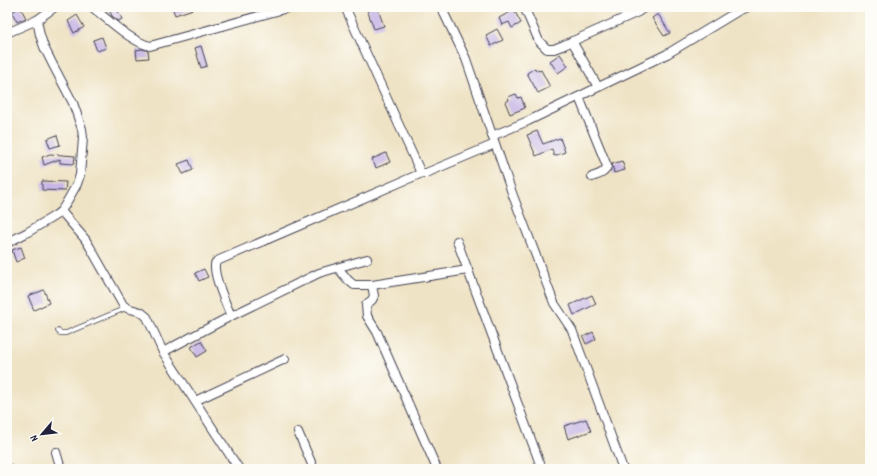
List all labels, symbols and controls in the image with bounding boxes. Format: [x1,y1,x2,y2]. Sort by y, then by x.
north arrow [22,414,62,454]
text: N [26,431,43,444]

